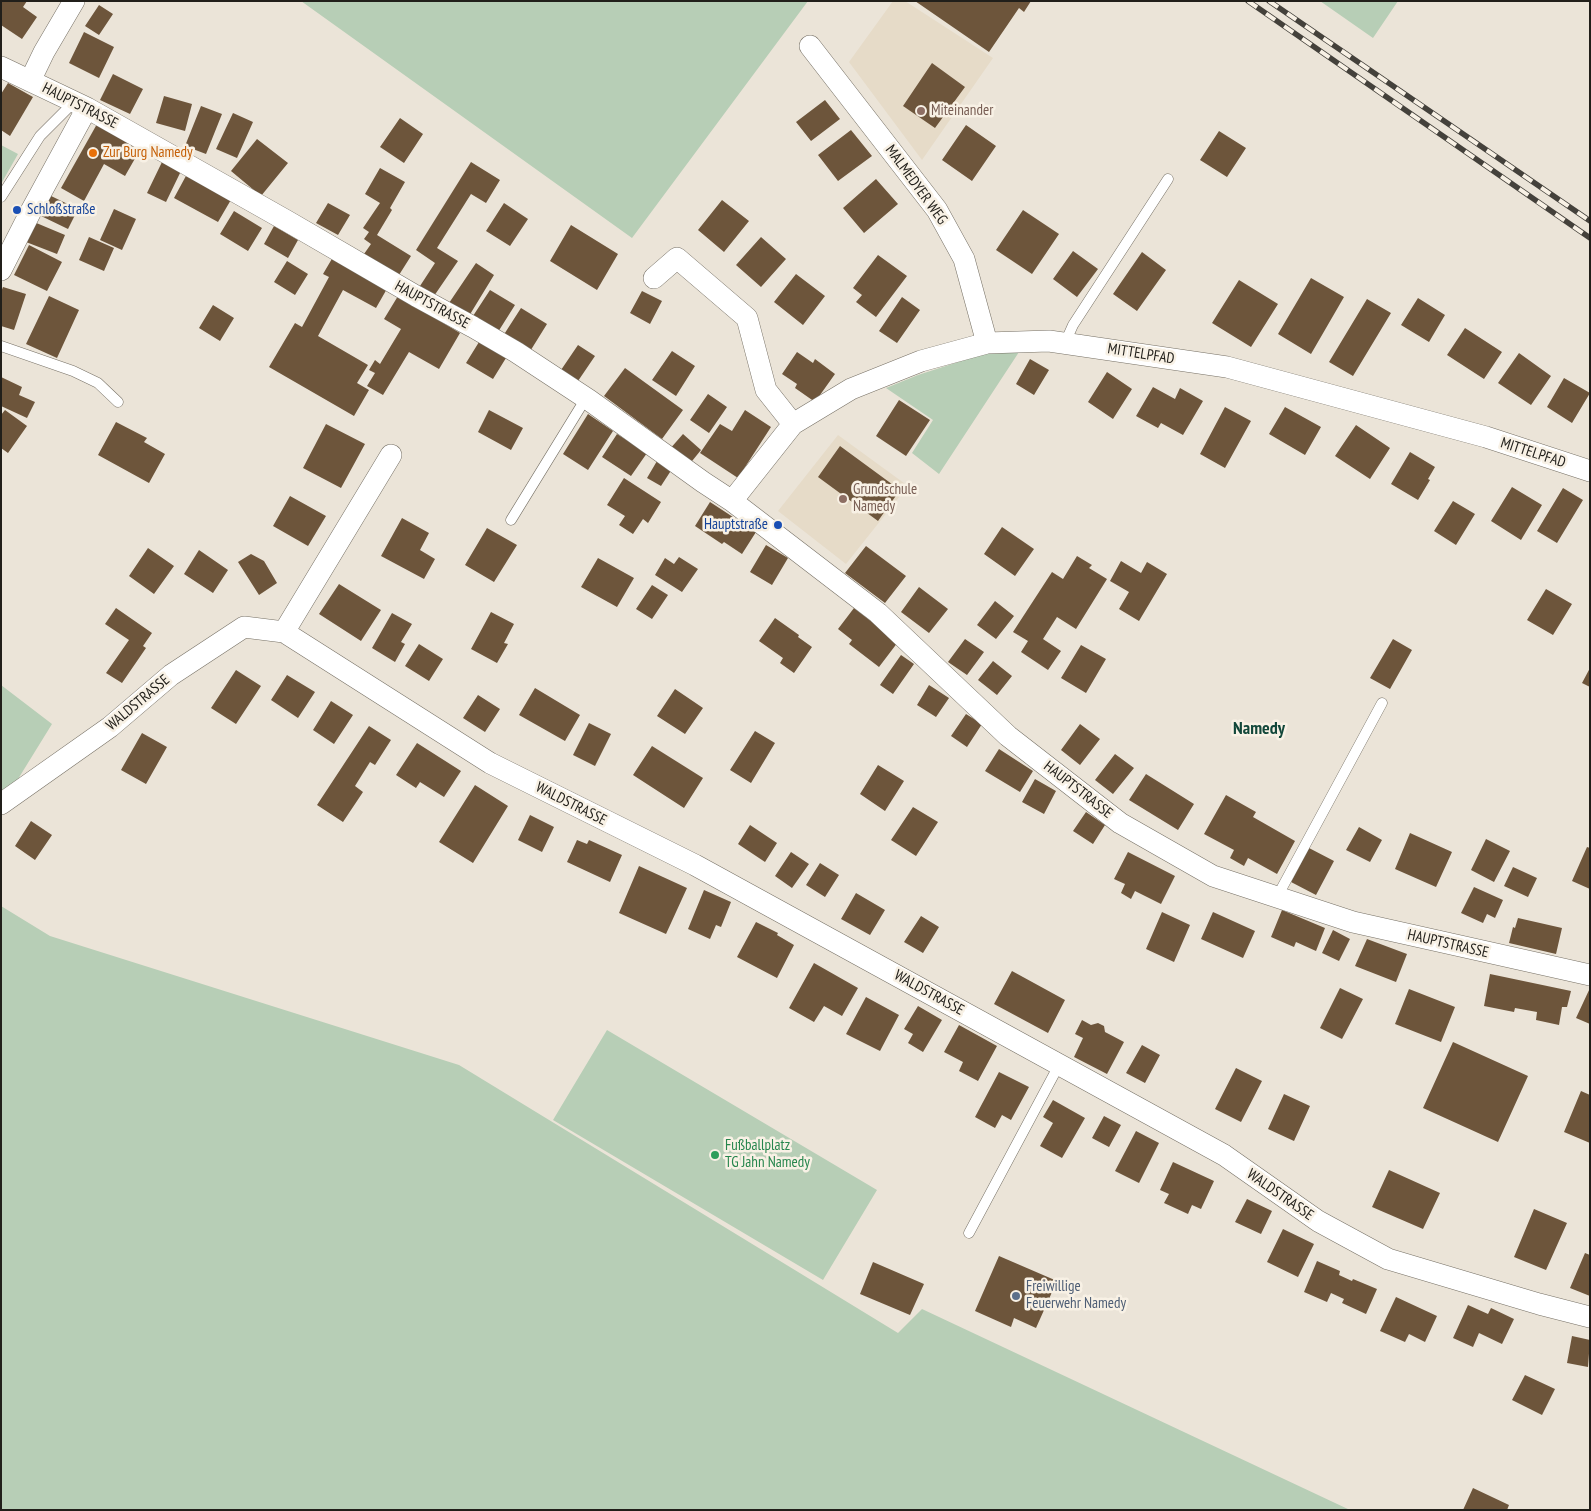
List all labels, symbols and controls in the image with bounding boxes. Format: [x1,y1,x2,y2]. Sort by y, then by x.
street label: HAUPTSTRASSE [39,79,121,133]
place label: Miteinander [931,102,993,120]
marker: Miteinander [915,105,927,117]
street label: MALMEDYER WEG [881,142,951,228]
place label: Zur Burg Namedy [103,144,193,162]
marker: Zur Burg Namedy [87,147,99,159]
place label: Schloßstraße [27,201,95,219]
marker: Schloßstraße [11,204,23,216]
street label: HAUPTSTRASSE [392,277,472,333]
street label: MITTELPFAD [1106,340,1176,368]
street label: MITTELPFAD [1498,434,1568,472]
place label: Grundschule Namedy [853,481,917,516]
marker: Grundschule Namedy [837,493,849,505]
place label: Hauptstraße [704,516,768,534]
marker: Hauptstraße [772,519,784,531]
street label: WALDSTRASSE [103,671,173,735]
district label: Namedy [1233,718,1285,740]
street label: HAUPTSTRASSE [1040,757,1116,823]
street label: WALDSTRASSE [532,778,610,830]
street label: HAUPTSTRASSE [1406,926,1490,962]
street label: WALDSTRASSE [891,966,967,1020]
place label: Fußballplatz TG Jahn Namedy [725,1137,810,1172]
marker: Fußballplatz TG Jahn Namedy [709,1149,721,1161]
street label: WALDSTRASSE [1243,1165,1317,1225]
place label: Freiwillige Feuerwehr Namedy [1026,1278,1126,1313]
marker: Freiwillige Feuerwehr Namedy [1010,1290,1022,1302]

